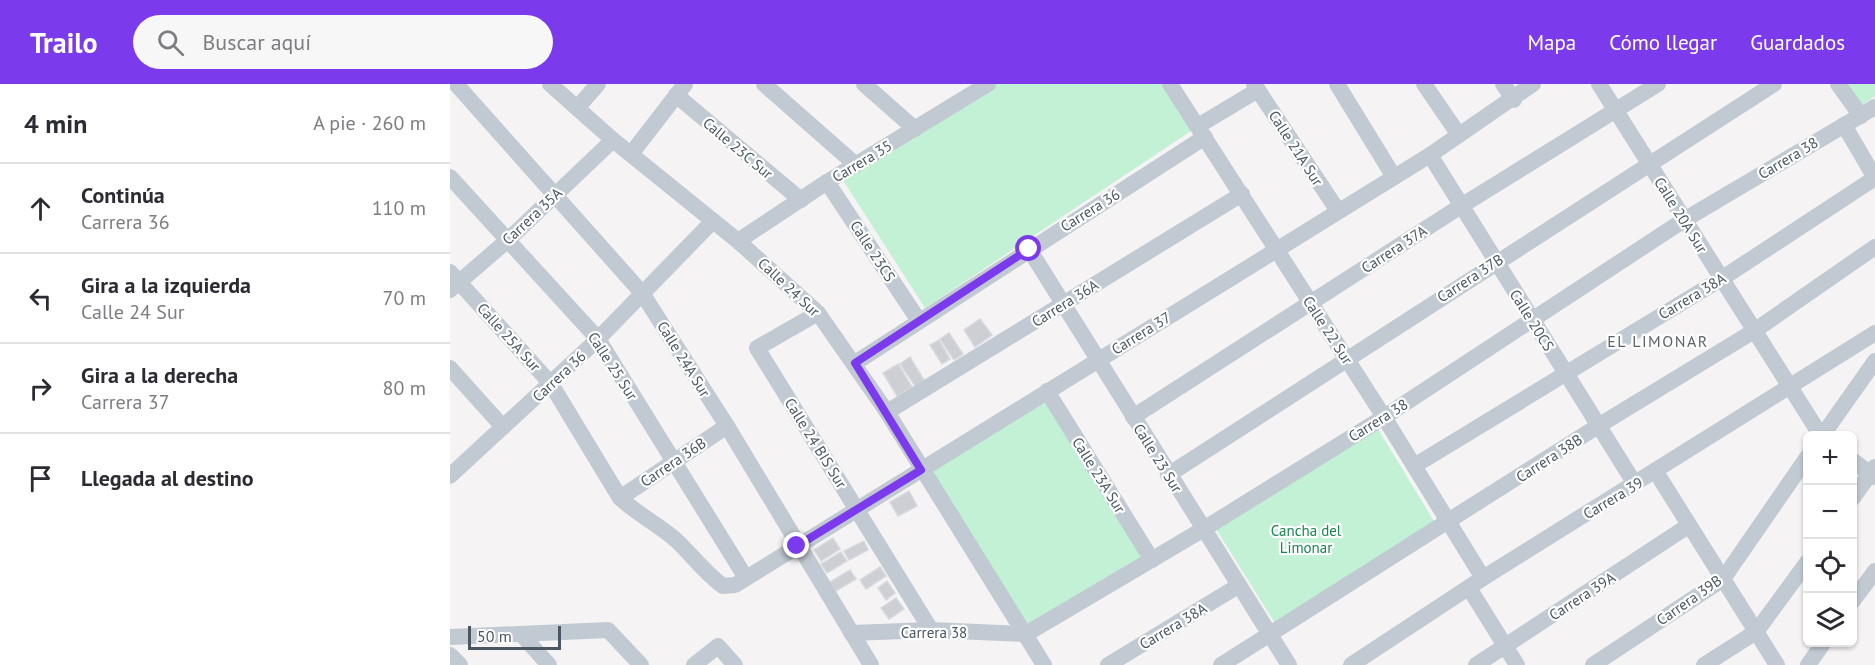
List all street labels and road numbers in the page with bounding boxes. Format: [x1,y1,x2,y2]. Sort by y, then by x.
street label: Calle 21A Sur [1265,107,1327,189]
street label: Calle 23C Sur [699,113,777,183]
street label: Carrera 38 [1755,133,1821,183]
street label: Carrera 35 [829,136,895,186]
street label: Calle 20A Sur [1650,174,1712,256]
street label: Carrera 35A [498,183,566,249]
street label: Carrera 36 [1057,184,1123,236]
street label: Calle 23CS [846,217,900,285]
street label: Carrera 37A [1358,221,1431,277]
street label: Carrera 37B [1433,250,1507,306]
street label: Calle 24 Sur [754,254,824,320]
street label: Carrera 38A [1655,268,1729,324]
street label: Carrera 36A [1028,275,1102,331]
street label: Calle 20CS [1506,286,1558,354]
street label: Calle 22 Sur [1299,292,1357,368]
street label: Calle 25A Sur [473,299,545,375]
street label: Carrera 37 [1108,307,1174,359]
street label: Calle 24A Sur [653,318,715,400]
street label: Calle 25 Sur [584,328,642,404]
street label: Carrera 36 [528,346,590,406]
street label: Calle 24 BIS Sur [781,394,851,492]
street label: Carrera 38 [1345,394,1411,446]
street label: Calle 23 Sur [1129,420,1187,496]
street label: Carrera 38B [1512,430,1586,486]
street label: Carrera 36B [637,433,709,491]
street label: Calle 23A Sur [1068,434,1130,516]
street label: Carrera 39 [1580,473,1646,523]
street label: Carrera 39A [1545,567,1619,624]
street label: Carrera 39B [1653,571,1725,629]
street label: Carrera 38A [1136,598,1210,654]
street label: Carrera 38 [901,623,967,642]

